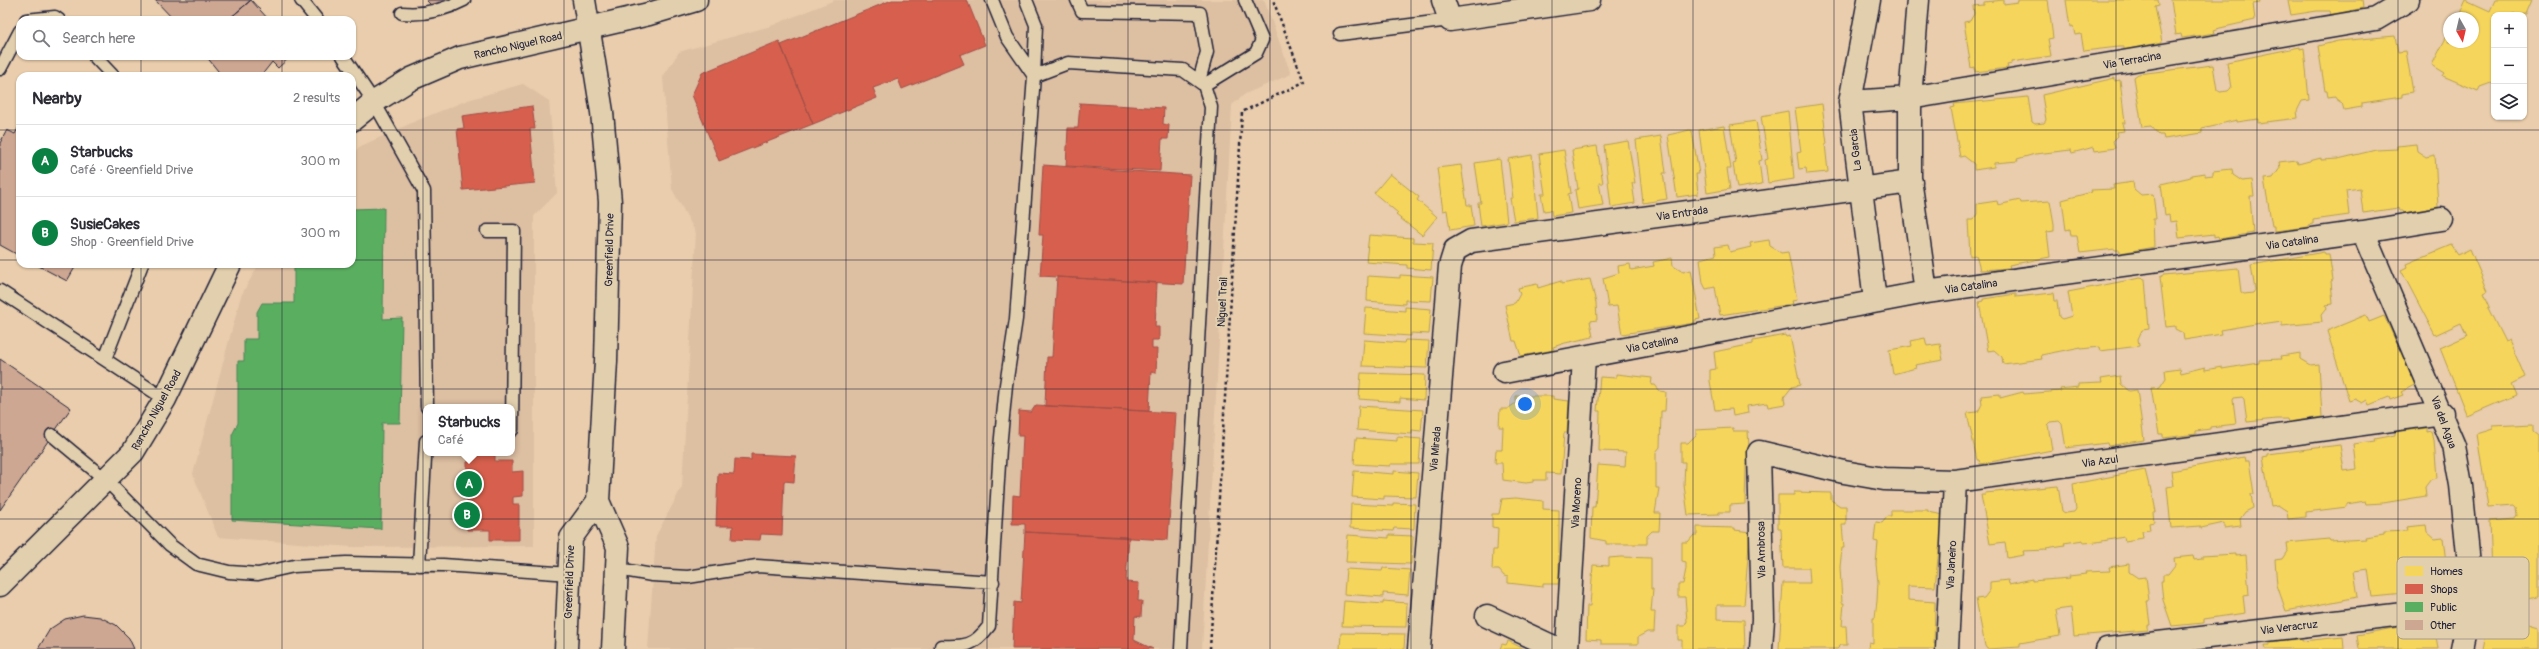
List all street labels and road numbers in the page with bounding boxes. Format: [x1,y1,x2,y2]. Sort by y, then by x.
street label: Rancho Niguel Road [473,29,563,62]
street label: Via Terracina [2102,49,2162,72]
street label: La Garcia [1847,128,1864,172]
street label: Via Entrada [1655,203,1709,224]
street label: Greenfield Drive [602,213,617,287]
street label: Via Catalina [2265,232,2319,253]
street label: Via Catalina [1944,276,1998,297]
street label: Niguel Trail [1215,277,1230,327]
street label: Via Catalina [1625,333,1679,356]
street label: Rancho Niguel Road [129,368,184,453]
street label: Via del Agua [2428,394,2459,450]
street label: Via Mirada [1427,426,1444,472]
street label: Via Azul [2081,452,2119,471]
street label: Via Moreno [1569,477,1584,529]
street label: Via Ambrosa [1754,521,1769,579]
street label: Via Janeiro [1944,540,1959,590]
street label: Greenfield Drive [562,544,577,619]
street label: Via Veracruz [2260,617,2319,637]

